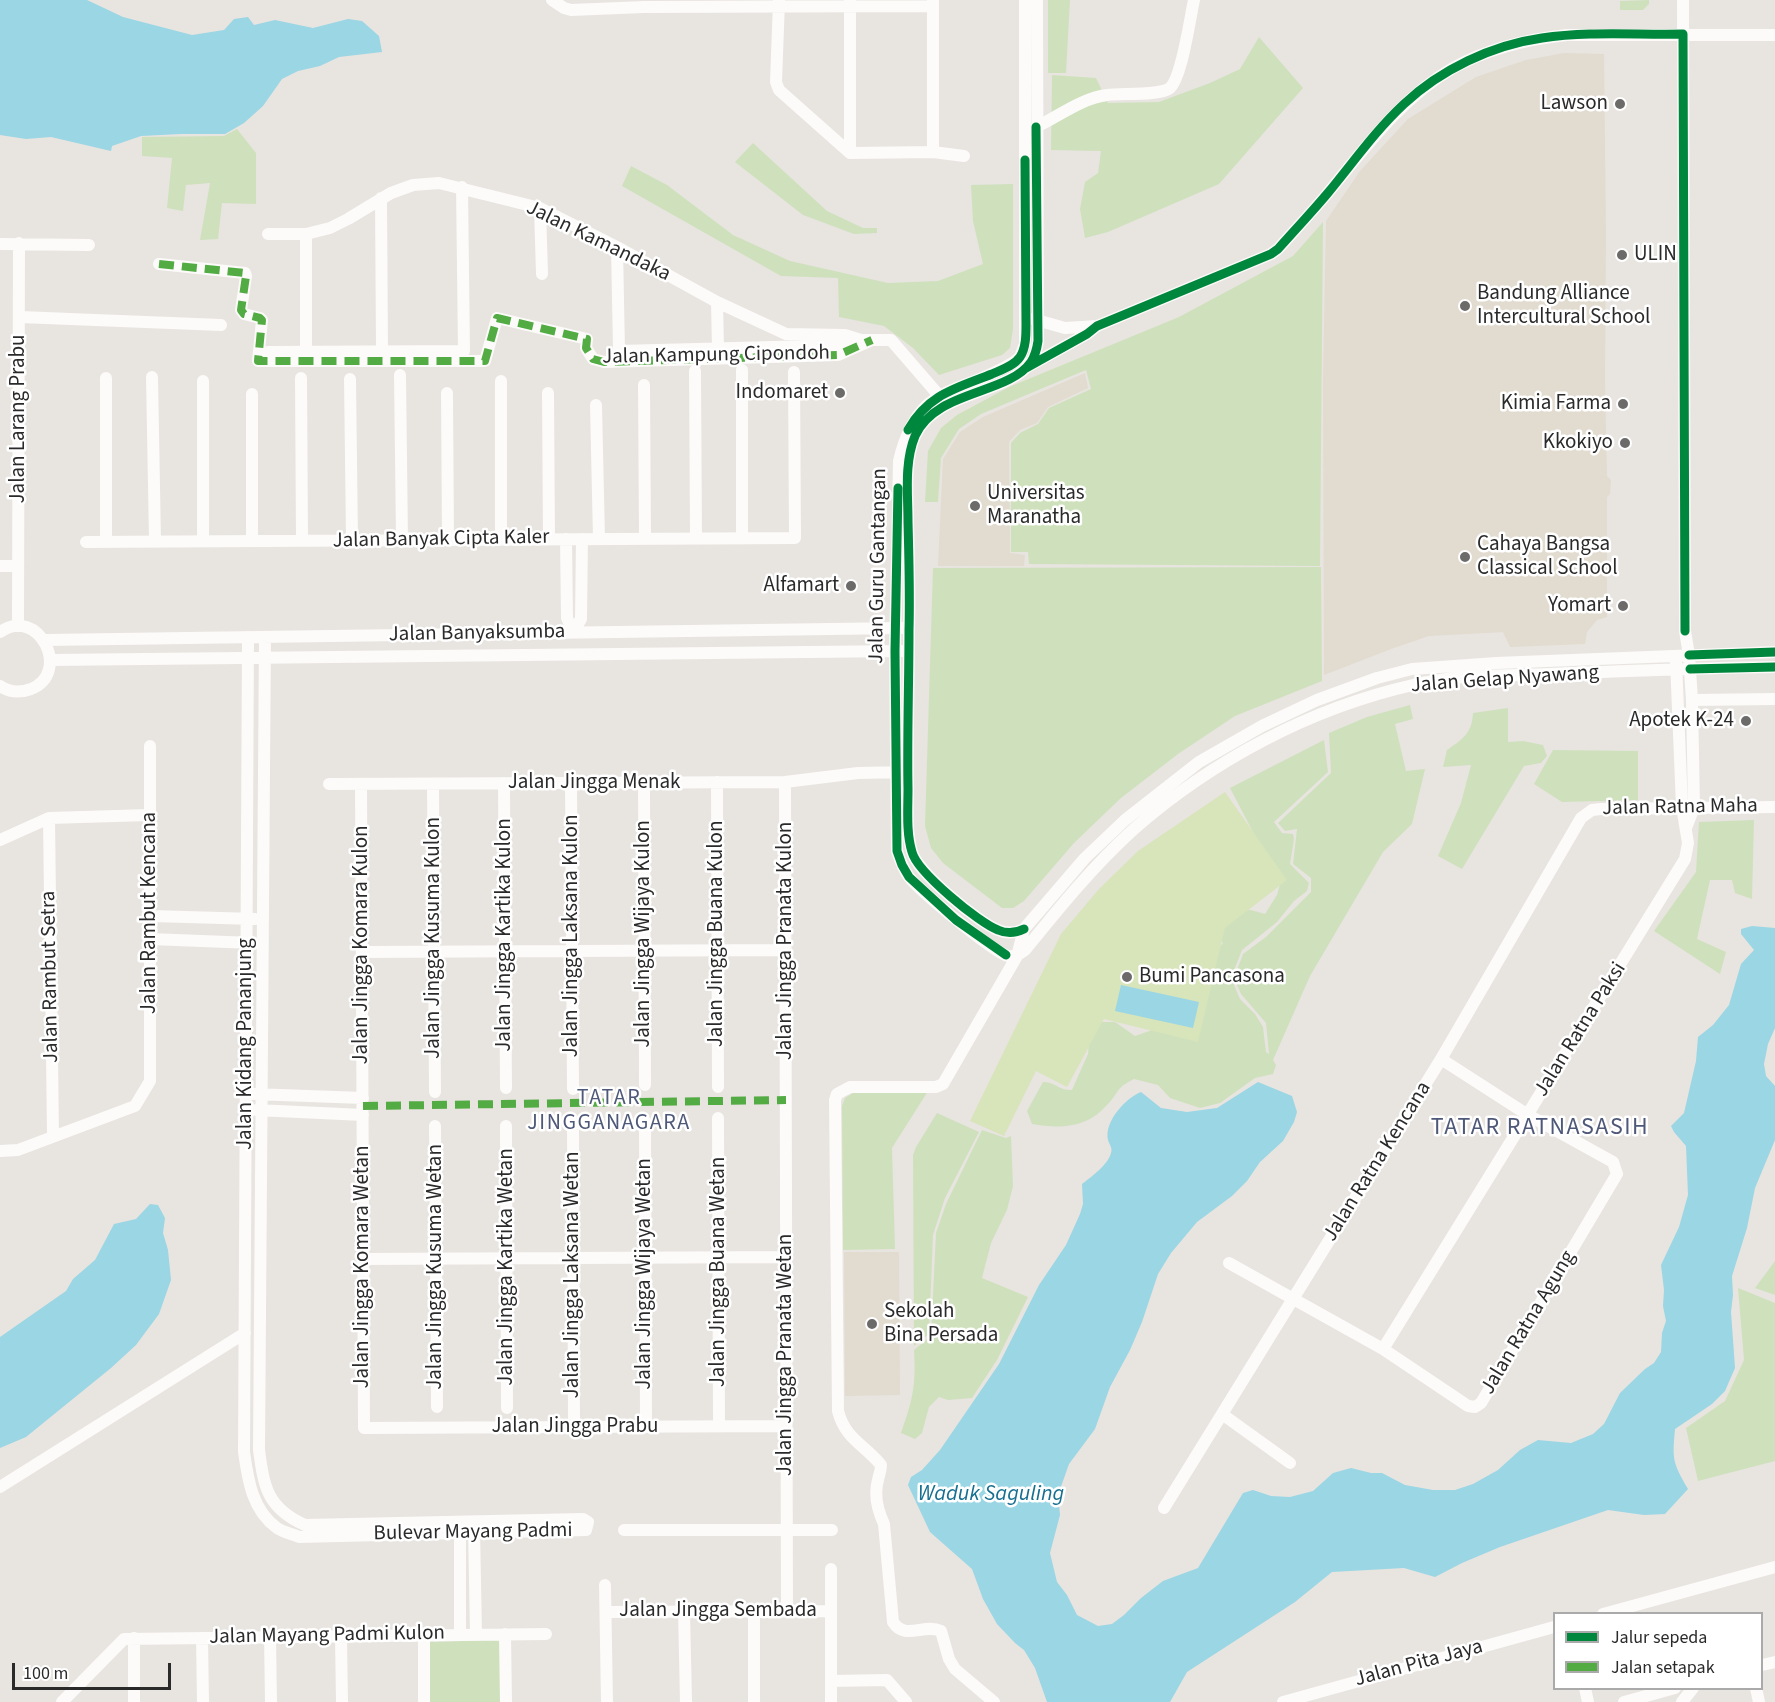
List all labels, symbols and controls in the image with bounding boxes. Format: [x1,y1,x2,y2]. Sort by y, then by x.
place label: Lawson [1540,91,1608,117]
marker: Lawson [1613,97,1627,111]
street label: Jalan Kamandaka [522,196,674,288]
place label: ULIN [1634,242,1677,268]
marker: ULIN [1615,248,1629,262]
place label: Bandung Alliance Intercultural School [1477,281,1650,331]
marker: Bandung Alliance Intercultural School [1458,299,1472,313]
street label: Jalan Larang Prabu [6,334,32,504]
street label: Jalan Kampung Cipondoh [602,341,830,371]
place label: Indomaret [736,380,828,406]
marker: Indomaret [833,386,847,400]
place label: Kimia Farma [1501,391,1611,417]
marker: Kimia Farma [1616,397,1630,411]
place label: Kkokiyo [1543,430,1613,456]
marker: Kkokiyo [1618,436,1632,450]
street label: Jalan Guru Gantangan [865,468,893,664]
place label: Universitas Maranatha [987,481,1085,531]
marker: Universitas Maranatha [968,499,982,513]
street label: Jalan Banyak Cipta Kaler [332,526,550,554]
place label: Cahaya Bangsa Classical School [1477,532,1618,582]
marker: Cahaya Bangsa Classical School [1458,550,1472,564]
place label: Alfamart [764,573,839,599]
marker: Alfamart [844,579,858,593]
place label: Yomart [1548,593,1611,619]
marker: Yomart [1616,599,1630,613]
street label: Jalan Banyaksumba [388,620,566,648]
street label: Jalan Gelap Nyawang [1410,661,1600,699]
place label: Apotek K-24 [1629,708,1734,734]
marker: Apotek K-24 [1739,714,1753,728]
street label: Jalan Jingga Menak [508,770,680,796]
street label: Jalan Ratna Maha [1602,794,1758,822]
street label: Jalan Rambut Kencana [137,812,163,1014]
street label: Jalan Jingga Laksana Kulon [559,815,585,1057]
street label: Jalan Jingga Kusuma Kulon [421,817,447,1059]
street label: Jalan Jingga Kartika Kulon [492,818,518,1052]
street label: Jalan Jingga Wijaya Kulon [631,820,657,1048]
street label: Jalan Jingga Buana Kulon [704,821,730,1047]
street label: Jalan Jingga Pranata Kulon [773,822,799,1060]
street label: Jalan Jingga Komara Kulon [349,825,375,1065]
street label: Jalan Rambut Setra [37,891,65,1063]
street label: Jalan Kidang Pananjung [233,938,259,1150]
street label: Jalan Ratna Paksi [1530,958,1632,1102]
place label: Bumi Pancasona [1139,964,1285,990]
marker: Bumi Pancasona [1120,970,1134,984]
street label: Jalan Ratna Kencana [1319,1077,1437,1247]
district label: TATAR JINGGANAGARA [527,1086,691,1138]
district label: TATAR RATNASASIH [1431,1115,1649,1143]
street label: Jalan Jingga Kusuma Wetan [423,1144,449,1390]
street label: Jalan Jingga Komara Wetan [350,1146,376,1388]
street label: Jalan Jingga Kartika Wetan [494,1148,520,1386]
street label: Jalan Jingga Laksana Wetan [560,1152,586,1398]
street label: Jalan Jingga Buana Wetan [706,1157,732,1387]
street label: Jalan Jingga Wijaya Wetan [632,1158,658,1390]
street label: Jalan Jingga Pranata Wetan [773,1234,799,1476]
street label: Jalan Ratna Agung [1476,1247,1582,1399]
place label: Sekolah Bina Persada [884,1299,998,1349]
marker: Sekolah Bina Persada [865,1317,879,1331]
street label: Jalan Jingga Prabu [492,1414,658,1440]
water label: Waduk Saguling [918,1482,1064,1508]
street label: Bulevar Mayang Padmi [373,1519,573,1547]
street label: Jalan Jingga Sembada [619,1598,817,1624]
legend [1553,1612,1763,1690]
street label: Jalan Mayang Padmi Kulon [209,1621,445,1651]
text: Jalur sepeda [1611,1625,1707,1650]
street label: Jalan Pita Jaya [1352,1635,1486,1693]
scale bar [15,1651,174,1689]
text: Jalan setapak [1611,1655,1715,1680]
text: 100 m [23,1661,68,1686]

